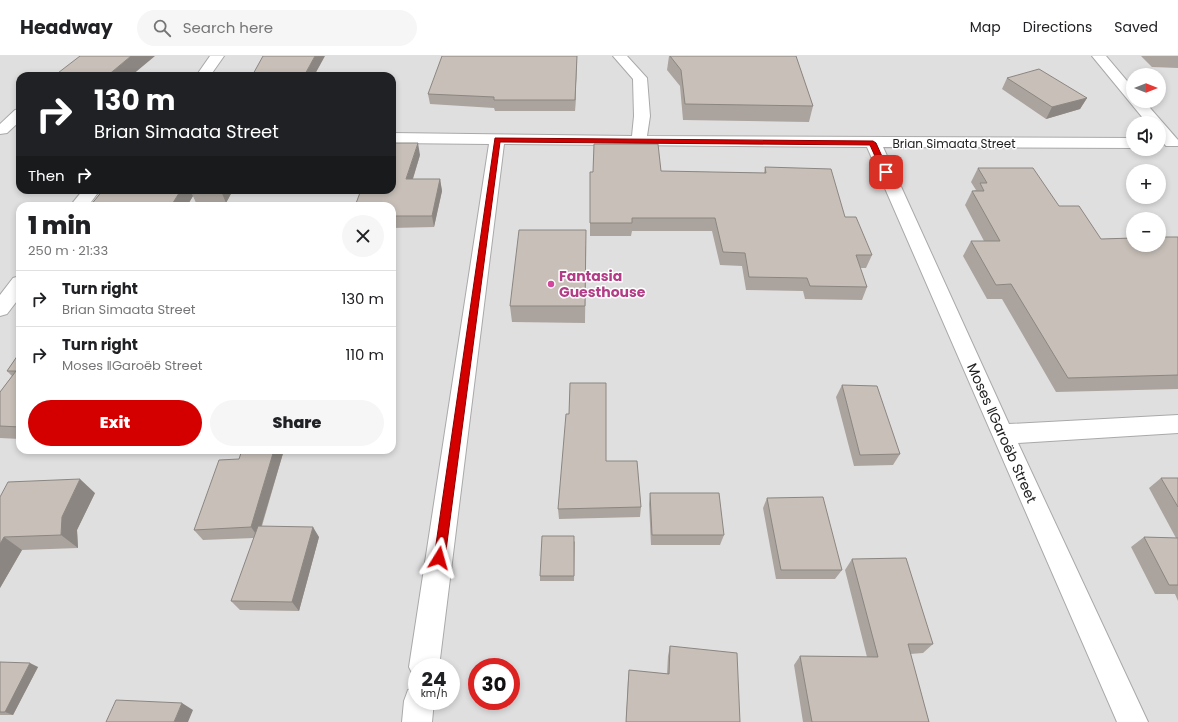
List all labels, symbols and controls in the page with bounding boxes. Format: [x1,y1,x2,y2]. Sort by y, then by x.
search box [137,10,417,46]
text: Headway [20,14,113,41]
icon: search [151,17,173,39]
text: Search here [183,17,273,38]
text: Map [970,17,1001,37]
text: Directions [1023,17,1092,37]
text: Saved [1114,17,1158,37]
north arrow [1126,68,1166,108]
map controls [1126,68,1166,252]
text: 130 m [94,81,175,120]
icon: right [28,88,80,140]
button: sound [1126,116,1166,156]
text: Brian Simaata Street [94,119,279,144]
street label: Brian Simaata Street [892,135,1016,152]
pin [869,155,903,189]
icon: arrive [875,161,897,183]
icon: right [73,164,95,186]
button: + [1126,164,1166,204]
text: Then [28,165,65,186]
text: 1 min [28,209,91,242]
button: − [1126,212,1166,252]
button: close [342,215,384,257]
text: 250 m · 21:33 [28,241,108,260]
place label: Fantasia Guesthouse [559,266,646,302]
text: Turn right [62,278,138,299]
marker: Fantasia Guesthouse [546,279,556,289]
icon: right [28,288,50,310]
text: 130 m [341,288,384,309]
text: Brian Simaata Street [62,300,195,319]
text: Turn right [62,334,138,355]
icon: right [28,344,50,366]
text: 110 m [346,344,384,365]
text: Moses ǁGaroëb Street [62,356,202,375]
street label: Moses ǁGaroëb Street [962,360,1042,506]
button: Exit [28,400,202,446]
button: Share [210,400,384,446]
position arrow [418,537,460,579]
speed limit sign: 30 [468,658,520,710]
text: 24 [422,665,446,693]
text: km/h [421,686,447,701]

